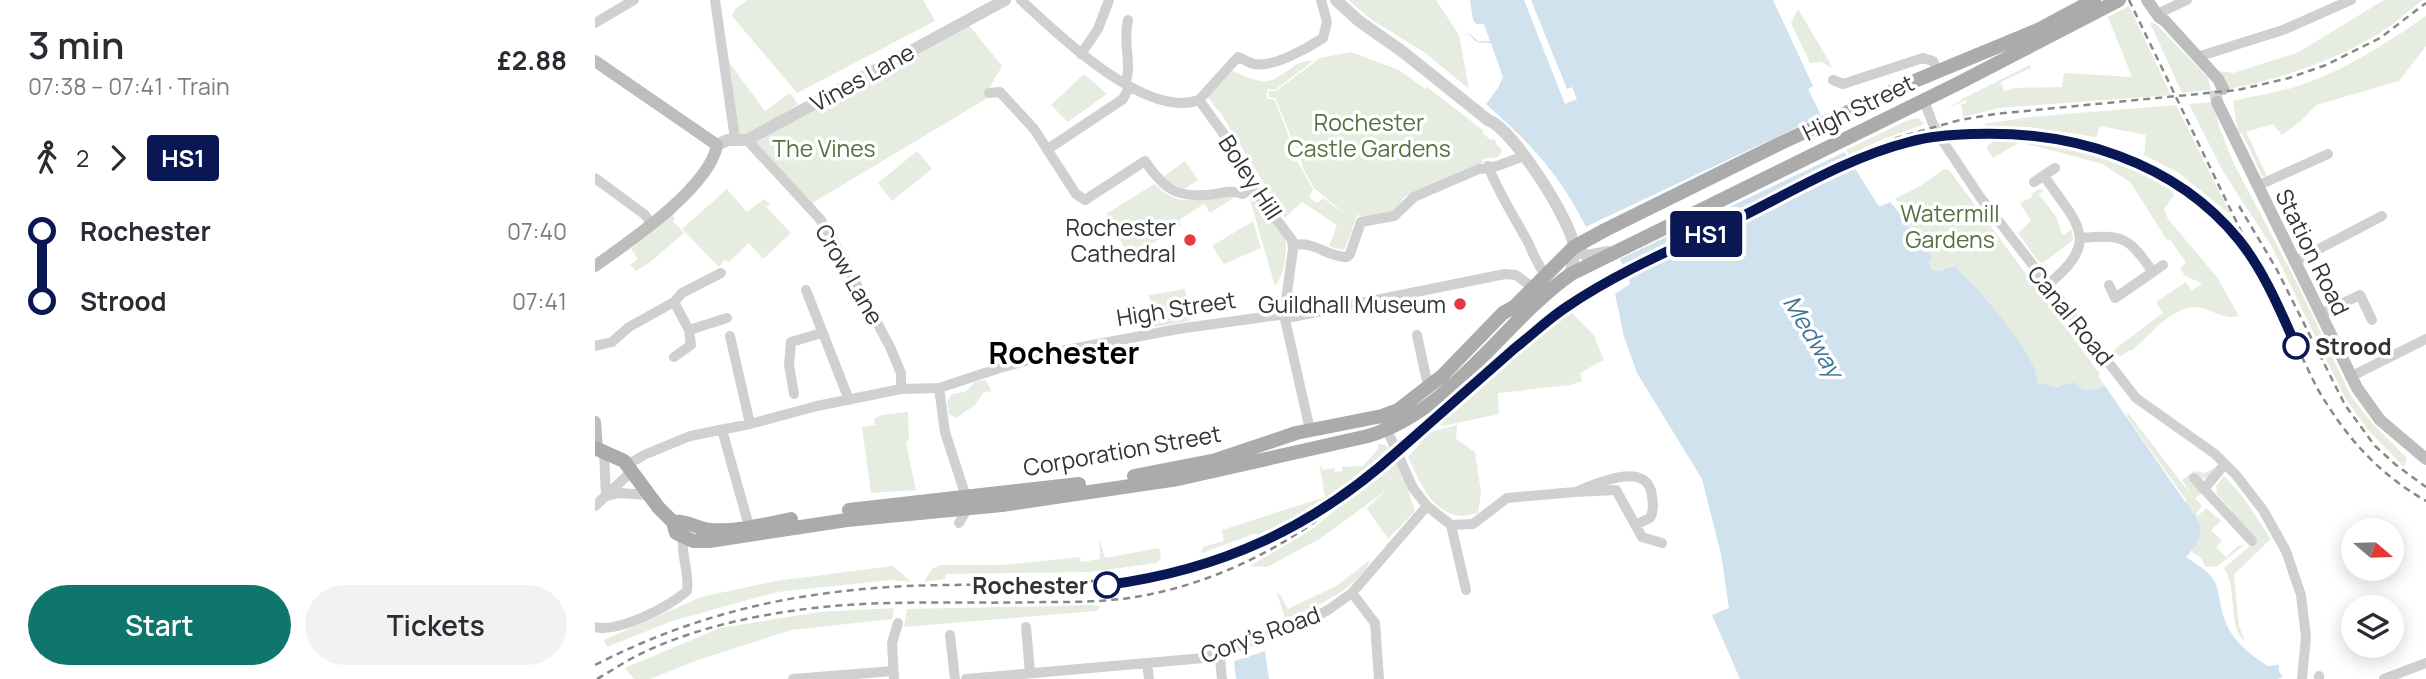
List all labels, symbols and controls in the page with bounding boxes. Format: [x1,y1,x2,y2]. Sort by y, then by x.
text: 3 min [28,18,124,70]
street label: Vines Lane [804,35,920,119]
text: £2.88 [497,42,567,78]
street label: High Street [1797,66,1919,148]
text: 07:38 – 07:41 · Train [28,70,230,102]
park label: Rochester Castle Gardens [1287,106,1451,164]
street label: Boley Hill [1212,129,1290,225]
park label: The Vines [772,132,876,164]
icon: walk [28,139,66,177]
icon: forward [99,139,137,177]
text: HS1 [161,141,205,174]
text: 2 [76,142,89,174]
street label: Station Road [2269,183,2357,321]
park label: Watermill Gardens [1900,197,2000,255]
place label: Rochester Cathedral [1065,211,1176,269]
line badge: HS1 [1666,211,1746,257]
text: Rochester [80,213,211,249]
text: 07:40 [507,215,567,247]
text: HS1 [1684,217,1728,250]
street label: Crow Lane [808,218,892,330]
marker: Rochester Cathedral [1182,232,1198,248]
street label: Canal Road [2021,258,2121,372]
text: Strood [80,283,167,319]
street label: High Street [1114,283,1238,333]
text: 07:41 [512,285,567,317]
place label: Guildhall Museum [1258,288,1446,320]
water label: Medway [1776,288,1853,387]
marker: Guildhall Museum [1452,296,1468,312]
place label: Strood [2315,330,2392,362]
district label: Rochester [989,332,1139,373]
marker: Strood [2283,333,2309,359]
street label: Corporation Street [1021,417,1223,483]
north arrow [2341,518,2405,581]
map controls [2341,518,2404,658]
place label: Rochester [972,569,1088,601]
marker: Rochester [1094,572,1120,598]
button: Start [28,585,291,665]
button: Tickets [305,585,567,665]
button: layers [2341,595,2404,658]
street label: Cory's Road [1196,598,1324,670]

